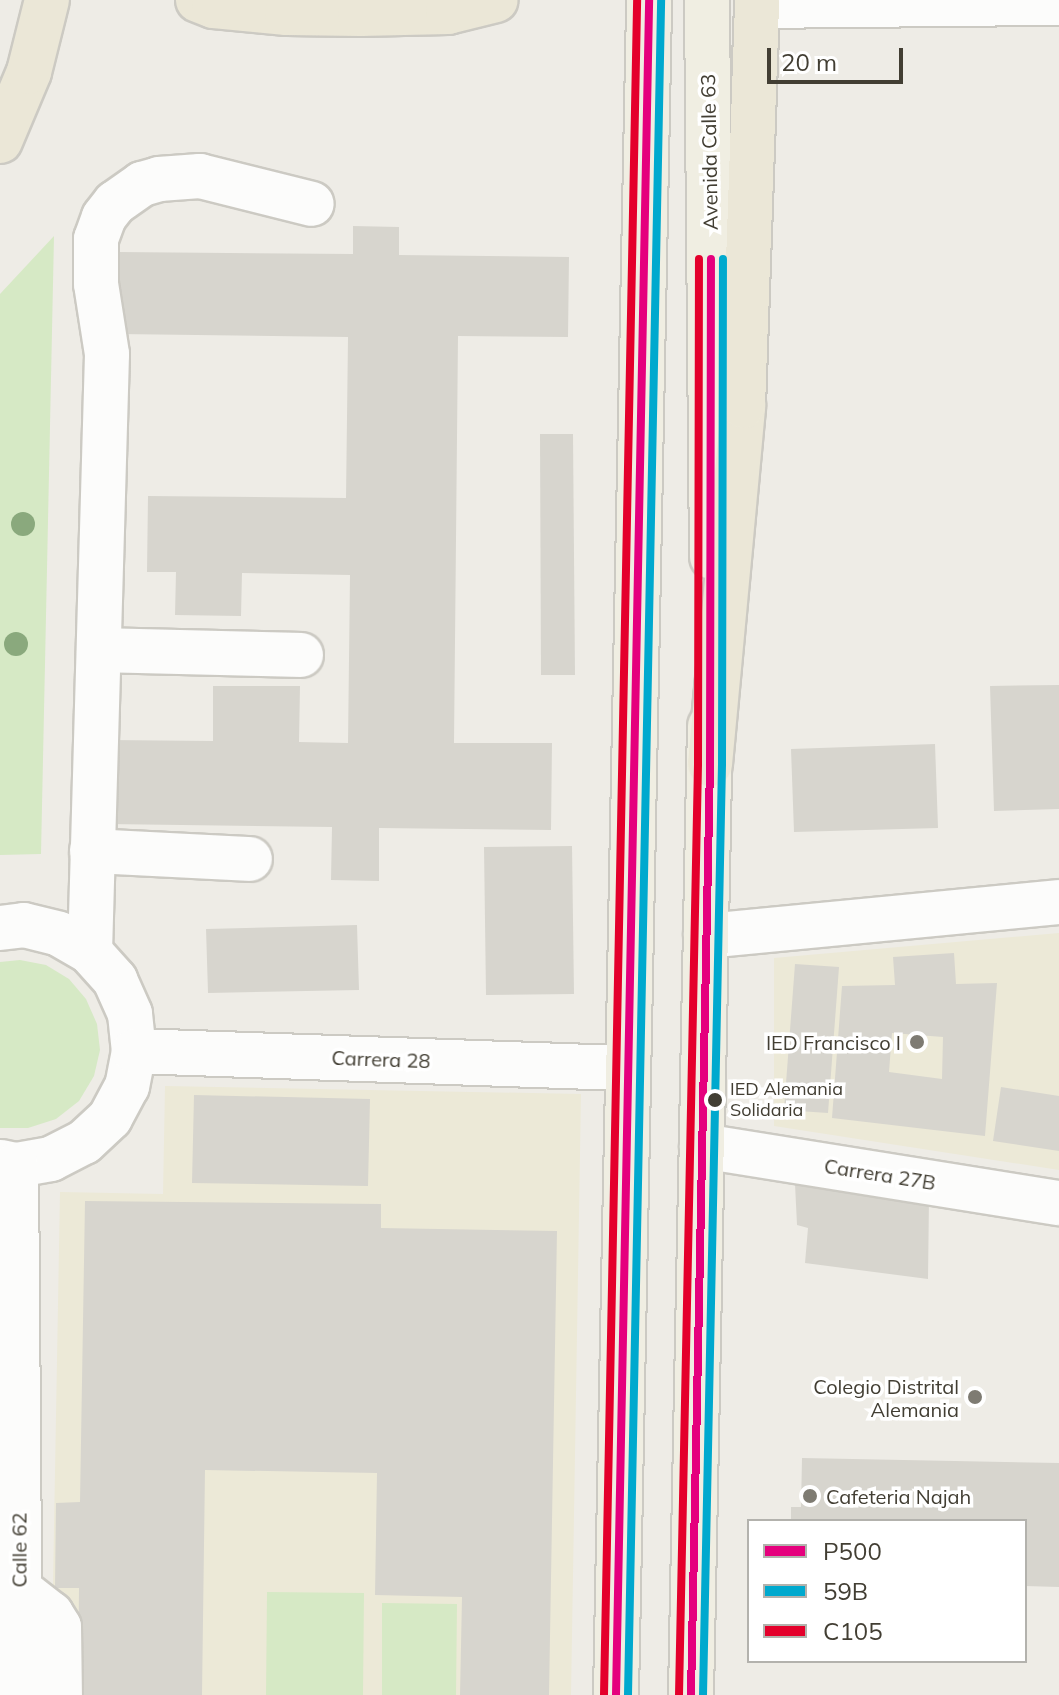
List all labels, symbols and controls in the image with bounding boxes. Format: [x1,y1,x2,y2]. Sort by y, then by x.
scale bar [771,32,907,82]
text: 20 m [781,47,837,77]
street label: Avenida Calle 63 [696,74,722,230]
place label: IED Francisco I [766,1030,901,1054]
marker: IED Francisco I [908,1033,926,1051]
street label: Carrera 28 [331,1045,431,1073]
place label: IED Alemania Solidaria [730,1079,843,1122]
marker: IED Alemania Solidaria [707,1092,723,1108]
street label: Carrera 27B [823,1153,937,1195]
place label: Colegio Distrital Alemania [813,1374,959,1421]
marker: Colegio Distrital Alemania [966,1388,984,1406]
place label: Cafeteria Najah [826,1484,971,1508]
marker: Cafeteria Najah [801,1487,819,1505]
street label: Calle 62 [7,1513,31,1587]
legend [747,1519,1027,1663]
text: P500 [823,1536,882,1566]
text: 59B [823,1576,868,1606]
text: C105 [823,1616,883,1646]

